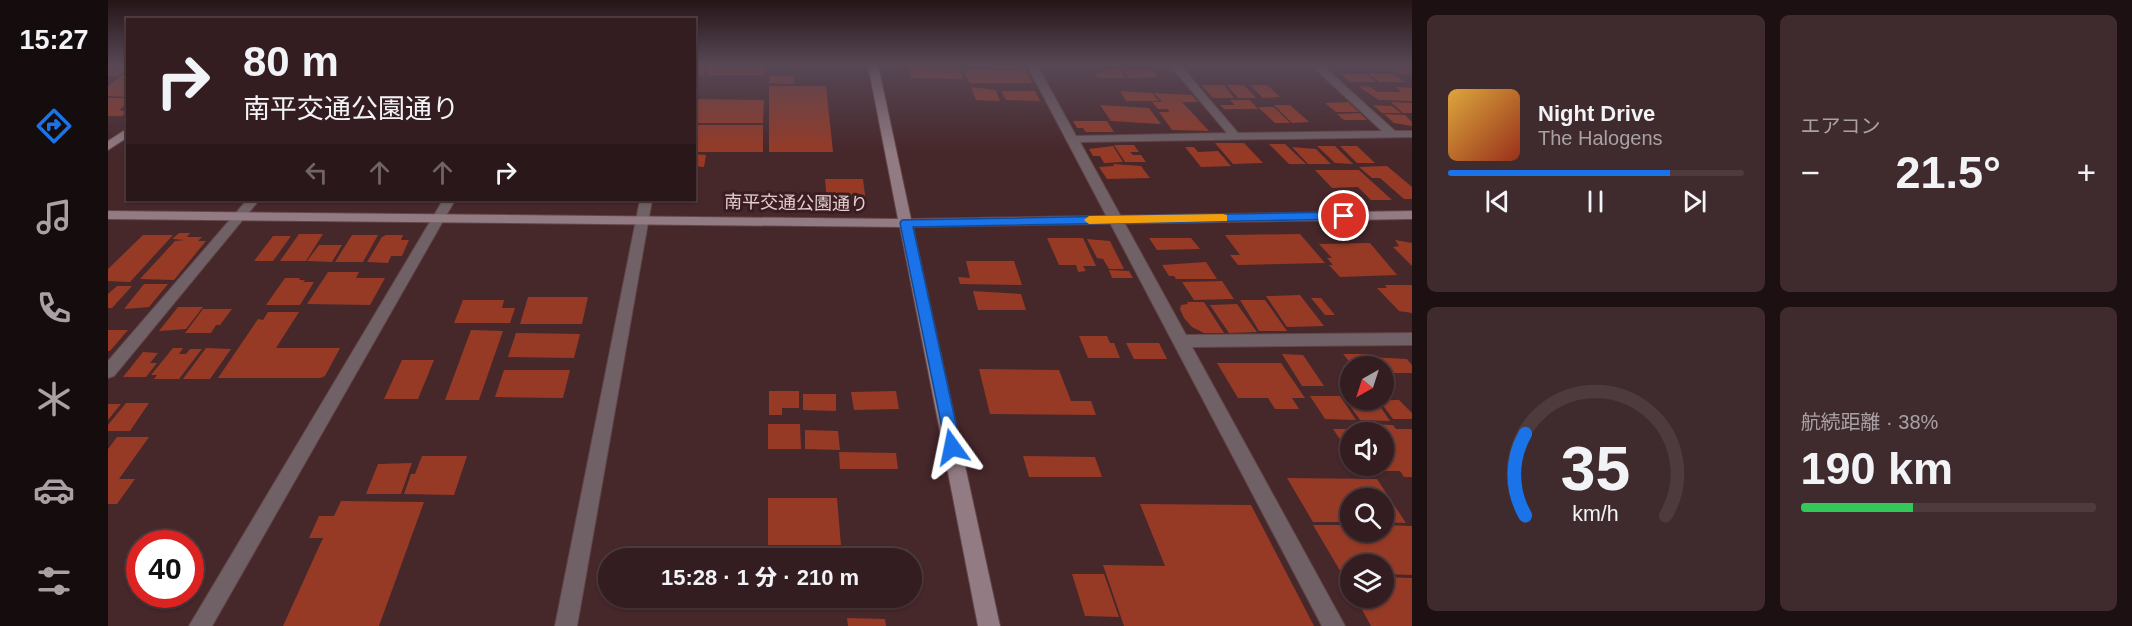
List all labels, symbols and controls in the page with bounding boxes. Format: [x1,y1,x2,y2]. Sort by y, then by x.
text: 15:27 [19,25,89,55]
text: 80 m [243,38,339,85]
icon: right [144,42,222,120]
text: 南平交通公園通り [243,94,459,124]
text: Night Drive [1538,101,1655,126]
icon: directions [33,105,75,147]
text: エアコン [1801,115,1881,137]
text: The Halogens [1538,127,1663,149]
text: 21.5° [1895,147,2001,198]
text: − [1801,154,1820,191]
text: + [2077,154,2096,191]
icon: left [300,156,333,189]
icon: ahead [363,156,396,189]
icon: ahead [426,156,459,189]
icon: right [489,156,522,189]
icon: previous [1481,185,1514,218]
icon: pause [1579,185,1612,218]
icon: next [1678,185,1711,218]
pin [1318,190,1369,241]
street label: 南平交通公園通り [724,192,868,214]
icon: music [33,196,75,238]
icon: arrive [1327,199,1360,232]
icon: phone [33,287,75,329]
north arrow [1340,356,1394,410]
map controls [1340,356,1394,608]
icon: climate [33,378,75,420]
text: 航続距離 · 38% [1801,411,1938,433]
position arrow [920,415,984,479]
button: sound [1340,422,1394,476]
text: 35 [1561,434,1630,503]
text: 190 km [1801,443,1953,494]
icon: car [33,469,75,511]
button: search [1340,488,1394,542]
text: km/h [1573,502,1619,526]
speed limit sign: 40 [126,530,204,608]
button: layers [1340,554,1394,608]
icon: filters [33,560,75,602]
text: 15:28 · 1 分 · 210 m [661,565,859,590]

